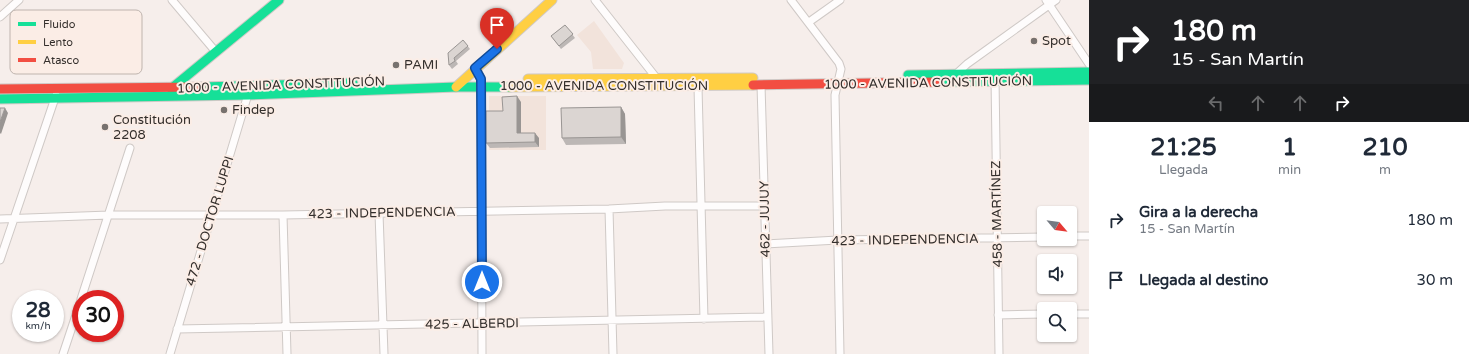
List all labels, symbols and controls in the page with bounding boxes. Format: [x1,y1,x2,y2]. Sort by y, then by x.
pin [480,8,514,49]
legend [10,10,142,74]
icon: arrive [486,14,508,36]
text: 180 m [1171,14,1257,48]
icon: right [1105,16,1157,68]
text: Fluido [43,18,76,31]
place label: Spot [1042,33,1071,49]
text: Lento [43,36,73,49]
marker: Spot [1029,36,1039,46]
text: 15 - San Martín [1171,48,1304,70]
text: Atasco [43,54,79,67]
place label: PAMI [404,57,438,73]
marker: PAMI [391,60,401,70]
street label: 1000 - AVENIDA CONSTITUCIÓN [177,73,385,97]
street label: 1000 - AVENIDA CONSTITUCIÓN [824,73,1032,93]
street label: 1000 - AVENIDA CONSTITUCIÓN [500,78,708,94]
icon: left [1205,92,1227,114]
icon: ahead [1247,92,1269,114]
icon: ahead [1289,92,1311,114]
icon: right [1331,92,1353,114]
place label: Findep [232,102,275,118]
marker: Findep [219,105,229,115]
place label: Constitución 2208 [113,112,191,143]
marker: Constitución 2208 [100,122,110,132]
text: 21:25 [1150,133,1217,162]
text: 1 [1282,133,1297,162]
text: 210 [1362,133,1408,162]
street label: 472 - DOCTOR LUPPI [183,154,237,288]
street label: 458 - MARTÍNEZ [988,161,1006,267]
text: Llegada [1159,162,1208,178]
text: min [1278,162,1301,178]
text: m [1379,162,1391,178]
street label: 462 - JUJUY [756,181,774,257]
text: Gira a la derecha [1139,203,1258,221]
street label: 423 - INDEPENDENCIA [308,204,456,222]
north arrow [1037,206,1077,246]
map controls [1037,206,1077,342]
icon: right [1105,209,1127,231]
text: 180 m [1407,211,1453,229]
text: 15 - San Martín [1139,221,1235,237]
street label: 423 - INDEPENDENCIA [831,231,979,249]
button: sound [1037,254,1077,294]
position arrow [461,261,503,303]
icon: arrive [1105,269,1127,291]
text: Llegada al destino [1139,271,1268,289]
text: 30 m [1416,271,1453,289]
speed limit sign: 30 [72,290,124,342]
text: 28 [25,299,51,323]
button: search [1037,302,1077,342]
street label: 425 - ALBERDI [425,315,519,333]
text: km/h [25,320,51,332]

